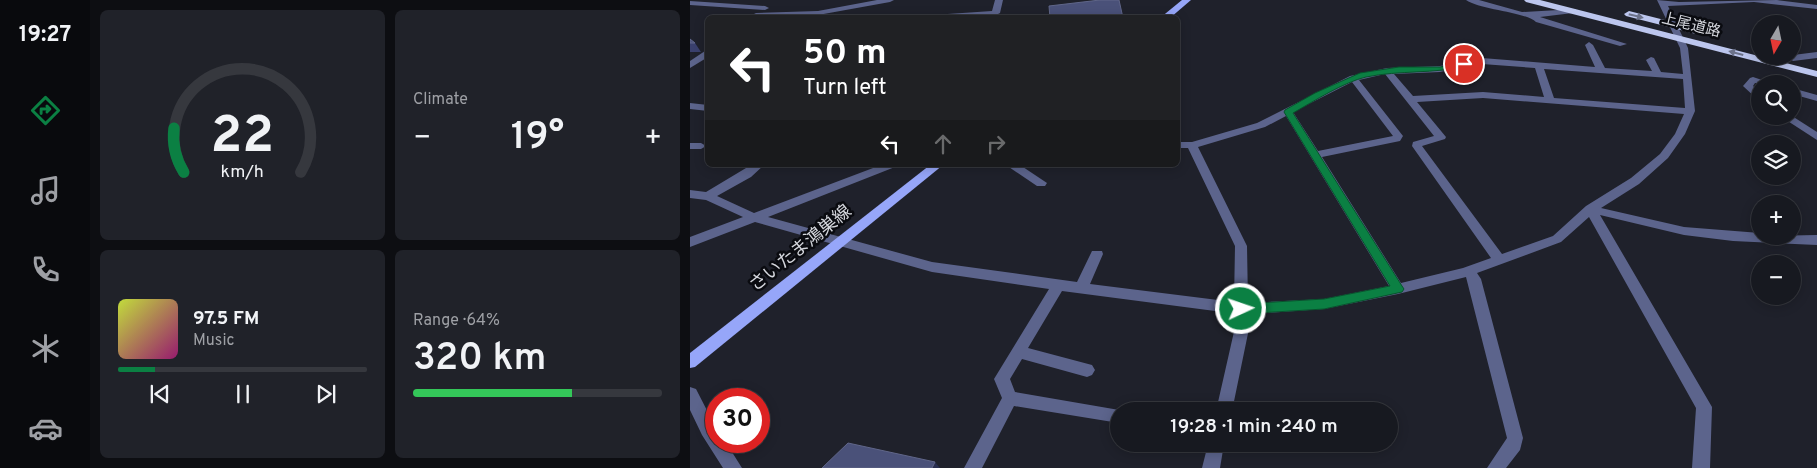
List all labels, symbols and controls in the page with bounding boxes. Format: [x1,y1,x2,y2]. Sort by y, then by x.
street label: 上尾道路 [1660,10,1722,42]
one-way arrow [1628,12,1643,20]
north arrow [1751,15,1801,65]
map controls [1751,15,1801,305]
text: 19:27 [19,22,71,49]
text: 50 m [803,32,887,76]
icon: left [720,35,785,100]
pin [1443,43,1485,85]
one-way arrow [1729,48,1744,56]
icon: arrive [1450,50,1478,78]
text: Turn left [803,75,886,102]
button: search [1751,75,1801,125]
text: Climate [413,90,468,110]
icon: directions [28,93,63,128]
text: 22 [211,105,274,171]
text: 19° [511,114,564,163]
text: − [413,121,431,157]
text: + [644,121,662,157]
icon: left [876,130,904,158]
icon: ahead [929,130,957,158]
icon: right [982,130,1010,158]
button: layers [1751,135,1801,185]
text: km/h [221,161,264,184]
icon: music [28,173,63,208]
button: + [1751,195,1801,245]
street label: さいたま鴻巣線 [745,201,857,297]
icon: phone [28,252,63,287]
button: − [1751,255,1801,305]
position arrow [1214,282,1266,334]
text: 97.5 FM [193,307,259,331]
text: Range · 64% [413,311,500,331]
icon: climate [28,331,63,366]
text: Music [193,331,234,351]
text: 320 km [413,335,546,384]
icon: previous [146,380,174,408]
icon: pause [229,380,257,408]
icon: next [312,380,340,408]
speed limit sign: 30 [705,388,770,453]
icon: car [28,411,63,446]
text: 19:28 · 1 min · 240 m [1170,415,1338,439]

